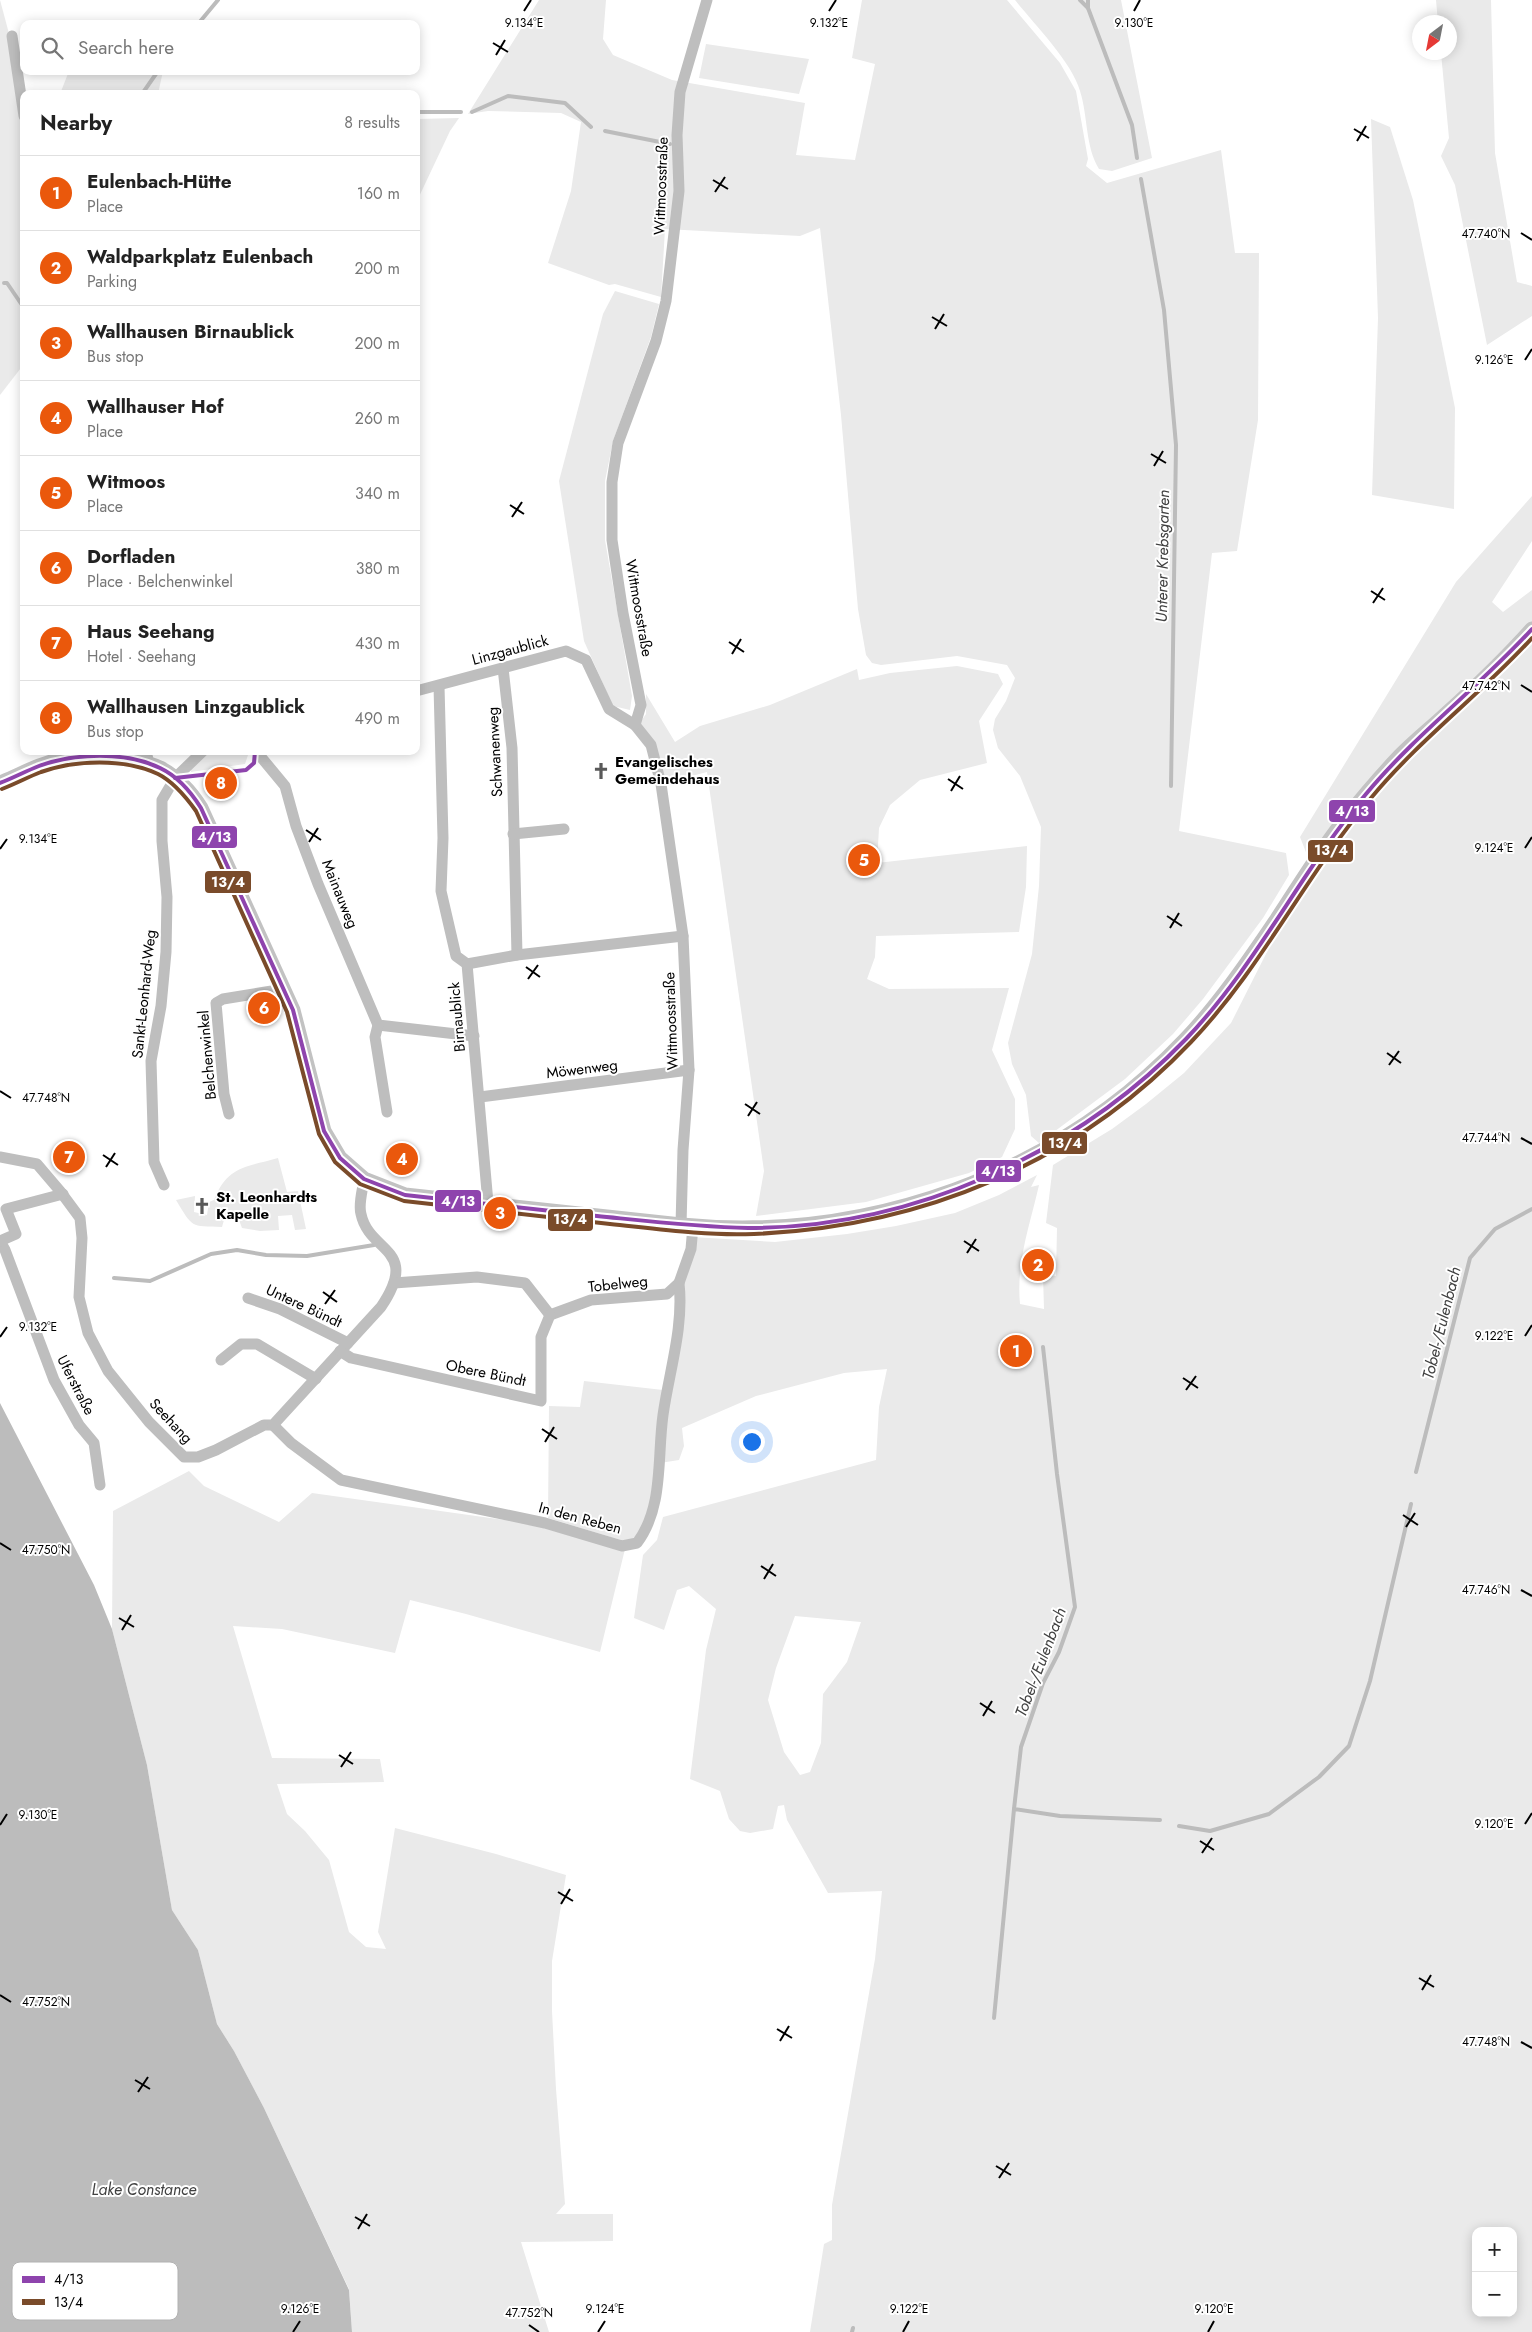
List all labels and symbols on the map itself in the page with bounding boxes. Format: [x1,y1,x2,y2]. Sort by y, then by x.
text: 9.134°E [505,14,543,32]
text: 9.132°E [810,14,848,32]
text: 9.130°E [1115,14,1153,32]
north arrow [1412,15,1457,60]
street label: Wittmoosstraße [648,136,674,235]
text: 47.740°N [1462,225,1510,243]
text: 9.126°E [1475,351,1513,369]
water label: Unterer Krebsgarten [1150,489,1175,623]
street label: Wittmoosstraße [620,558,658,659]
street label: Linzgaublick [469,629,551,671]
text: 47.742°N [1462,677,1510,695]
street label: Schwanenweg [482,706,508,798]
place label: Evangelisches Gemeindehaus [615,751,720,790]
church icon: Evangelisches Gemeindehaus [591,761,611,781]
pin: 8 [205,764,237,802]
line badge: 4/13 [1328,799,1376,823]
text: 4/13 [1335,801,1369,821]
line badge: 4/13 [191,825,238,849]
text: 4/13 [197,827,231,847]
text: 9.134°E [19,830,57,848]
line badge: 13/4 [1307,839,1354,863]
text: 9.124°E [1475,839,1513,857]
text: 13/4 [1314,840,1348,860]
pin: 5 [848,841,880,879]
street label: Mainauweg [316,856,364,932]
line badge: 13/4 [204,870,252,894]
text: 13/4 [211,872,245,892]
street label: Sankt-Leonhard-Weg [126,929,162,1059]
street label: Wittmoosstraße [658,971,684,1070]
street label: Birnaublick [443,981,471,1053]
pin: 6 [248,989,280,1027]
street label: Belchenwinkel [192,1009,222,1101]
street label: Möwenweg [545,1054,619,1084]
text: 47.748°N [22,1089,70,1107]
text: 47.744°N [1462,1129,1510,1147]
line badge: 13/4 [1041,1131,1088,1155]
text: 13/4 [1048,1133,1082,1153]
pin: 7 [53,1138,85,1176]
pin: 4 [386,1140,418,1178]
line badge: 4/13 [975,1159,1022,1183]
text: 4/13 [981,1161,1015,1181]
place label: St. Leonhardts Kapelle [216,1186,317,1225]
line badge: 4/13 [434,1189,482,1213]
text: 4/13 [441,1191,475,1211]
pin: 3 [484,1194,516,1232]
church icon: St. Leonhardts Kapelle [192,1196,212,1216]
line badge: 13/4 [547,1208,594,1232]
text: 13/4 [553,1209,587,1229]
pin: 2 [1022,1246,1054,1284]
water label: Tobel-/Eulenbach [1416,1264,1467,1382]
street label: Tobelweg [587,1270,649,1298]
street label: Untere Bündt [262,1279,346,1333]
text: 9.132°E [19,1318,57,1336]
text: 9.122°E [1475,1327,1513,1345]
pin: 1 [1000,1332,1032,1370]
street label: Uferstraße [51,1351,101,1419]
street label: Obere Bündt [444,1354,529,1392]
street label: Seehang [144,1393,198,1449]
your location [739,1429,765,1455]
street label: In den Reben [536,1496,624,1540]
text: 47.750°N [22,1541,70,1559]
text: 47.746°N [1462,1581,1510,1599]
water label: Tobel-/Eulenbach [1009,1604,1072,1720]
text: 9.130°E [19,1806,57,1824]
text: 9.120°E [1474,1815,1514,1833]
text: 47.752°N [22,1993,70,2011]
text: 47.748°N [1462,2033,1510,2051]
water label: Lake Constance [92,2178,196,2201]
legend [12,2262,178,2320]
text: 4/13 [54,2269,84,2289]
text: 13/4 [54,2292,83,2312]
text: 9.126°E [281,2300,319,2318]
text: 9.124°E [586,2300,624,2318]
text: 9.122°E [890,2300,928,2318]
text: 9.120°E [1194,2300,1234,2318]
text: 47.752°N [505,2304,553,2322]

